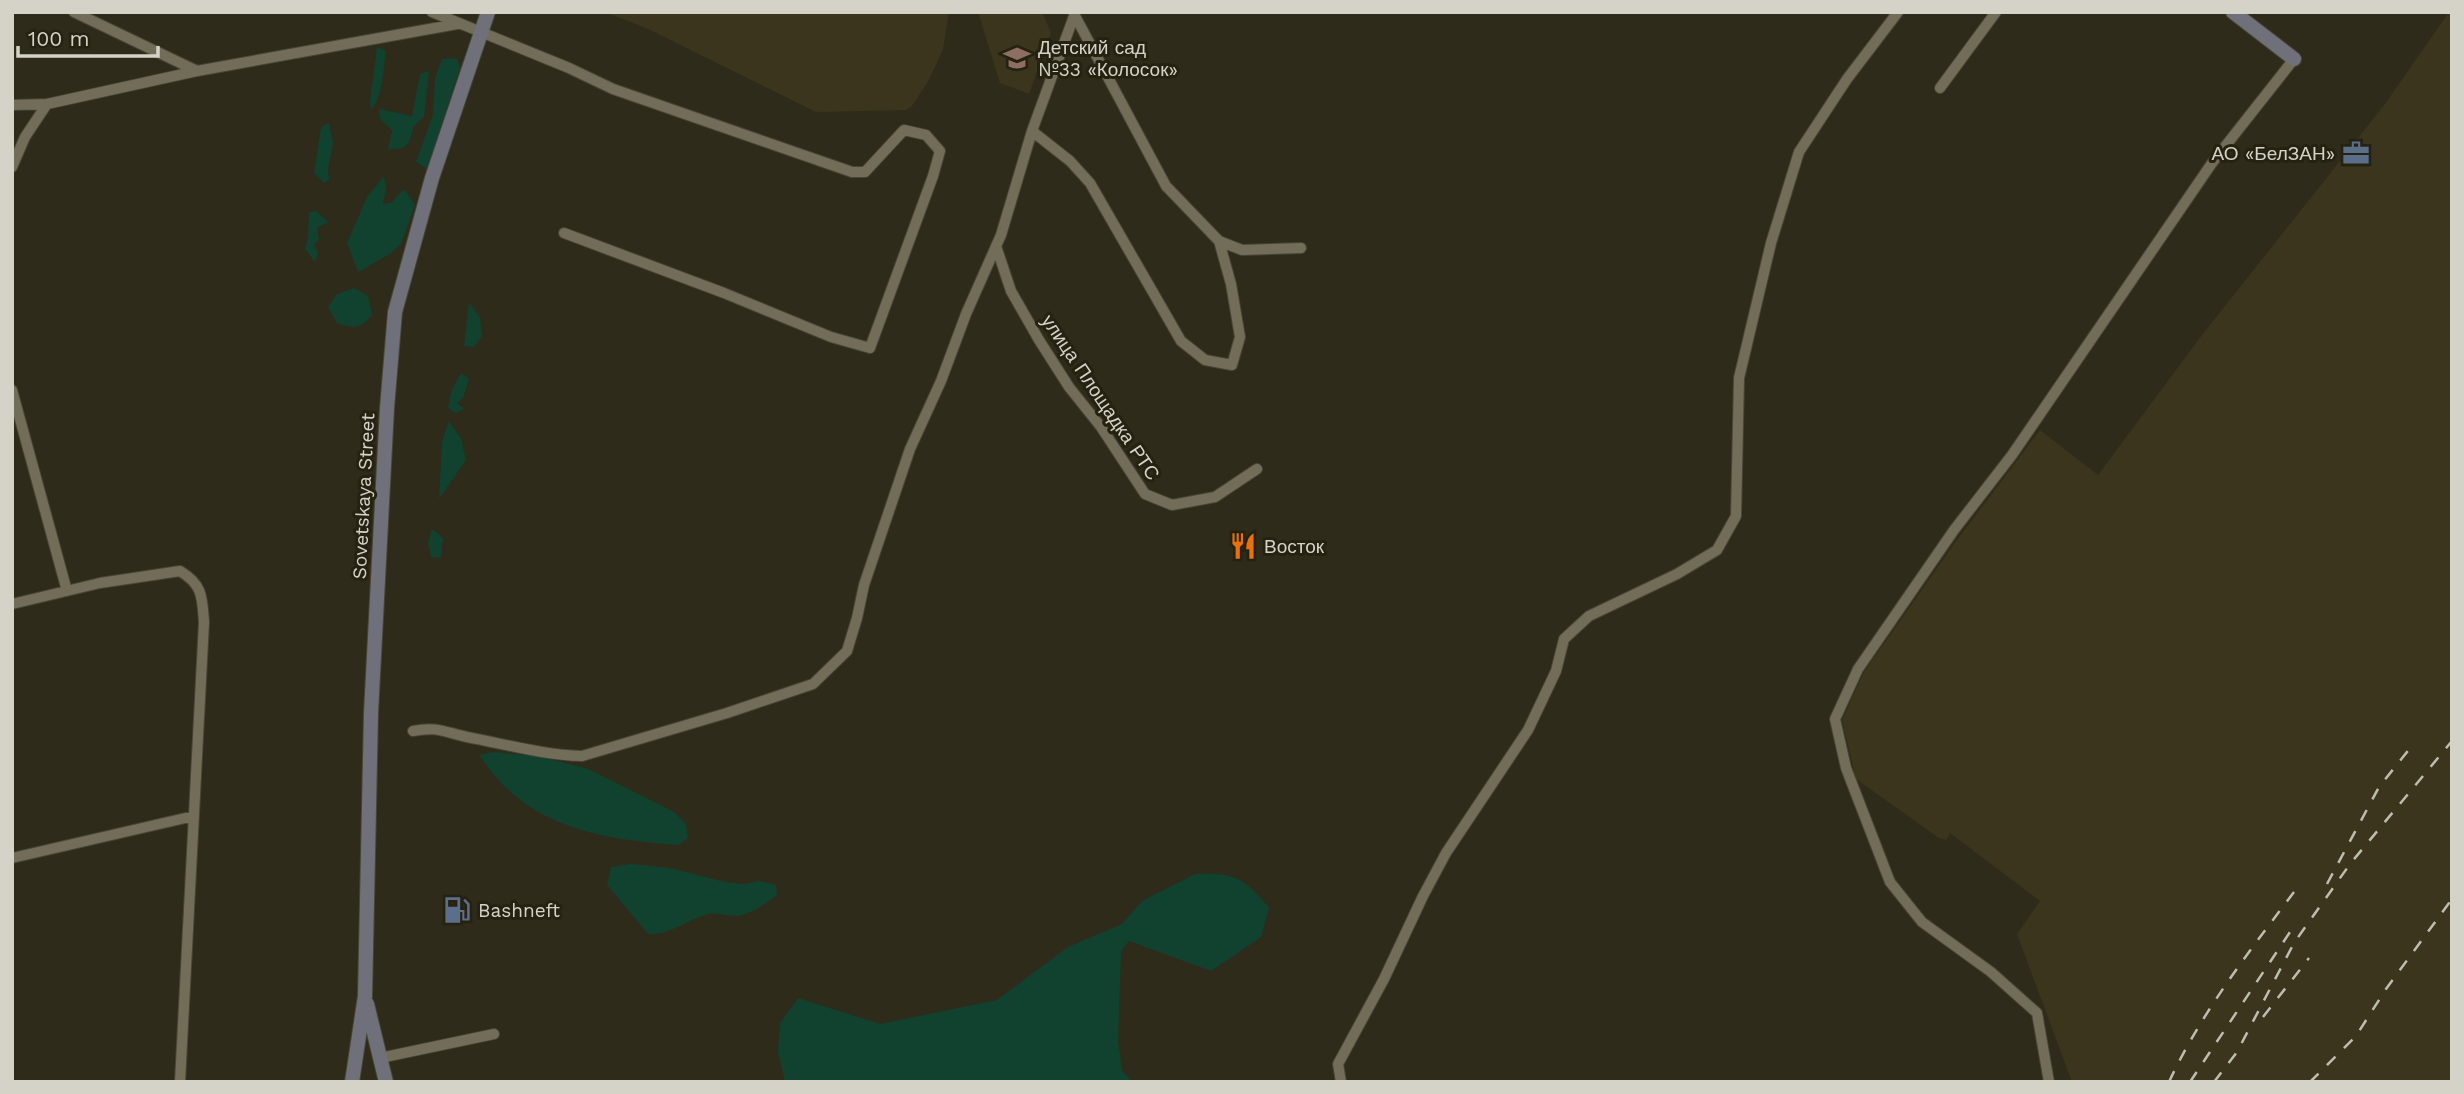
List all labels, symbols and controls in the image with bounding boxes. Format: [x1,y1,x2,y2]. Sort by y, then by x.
scale bar [18,14,158,58]
text: 100 m [28,26,90,51]
place label: Детский сад №33 «Колосок» [1038,36,1178,81]
school or university icon: Детский сад №33 «Колосок» [1002,43,1032,73]
office icon: АО «БелЗАН» [2341,138,2371,168]
place label: АО «БелЗАН» [2211,142,2335,165]
street label: улица Площадка РТС [1037,310,1164,484]
street label: Sovetskaya Street [348,412,379,580]
restaurant icon: Восток [1228,531,1258,561]
place label: Восток [1264,535,1325,558]
fuel station icon: Bashneft [442,895,472,925]
place label: Bashneft [478,899,560,922]

